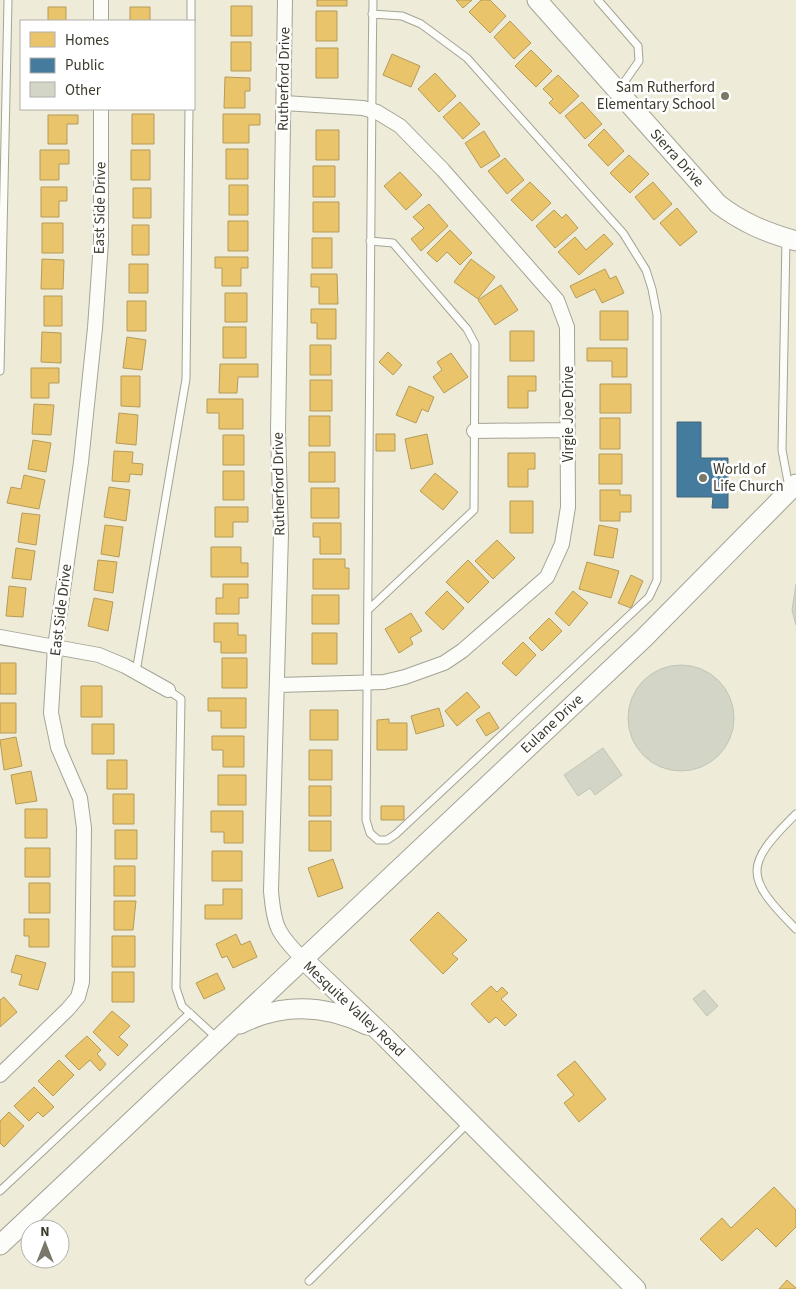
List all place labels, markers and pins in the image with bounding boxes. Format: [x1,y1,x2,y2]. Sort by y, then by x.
place label: Sam Rutherford Elementary School [597,77,715,115]
marker: Sam Rutherford Elementary School [719,90,731,102]
place label: World of Life Church [713,459,784,497]
marker: World of Life Church [697,472,709,484]

